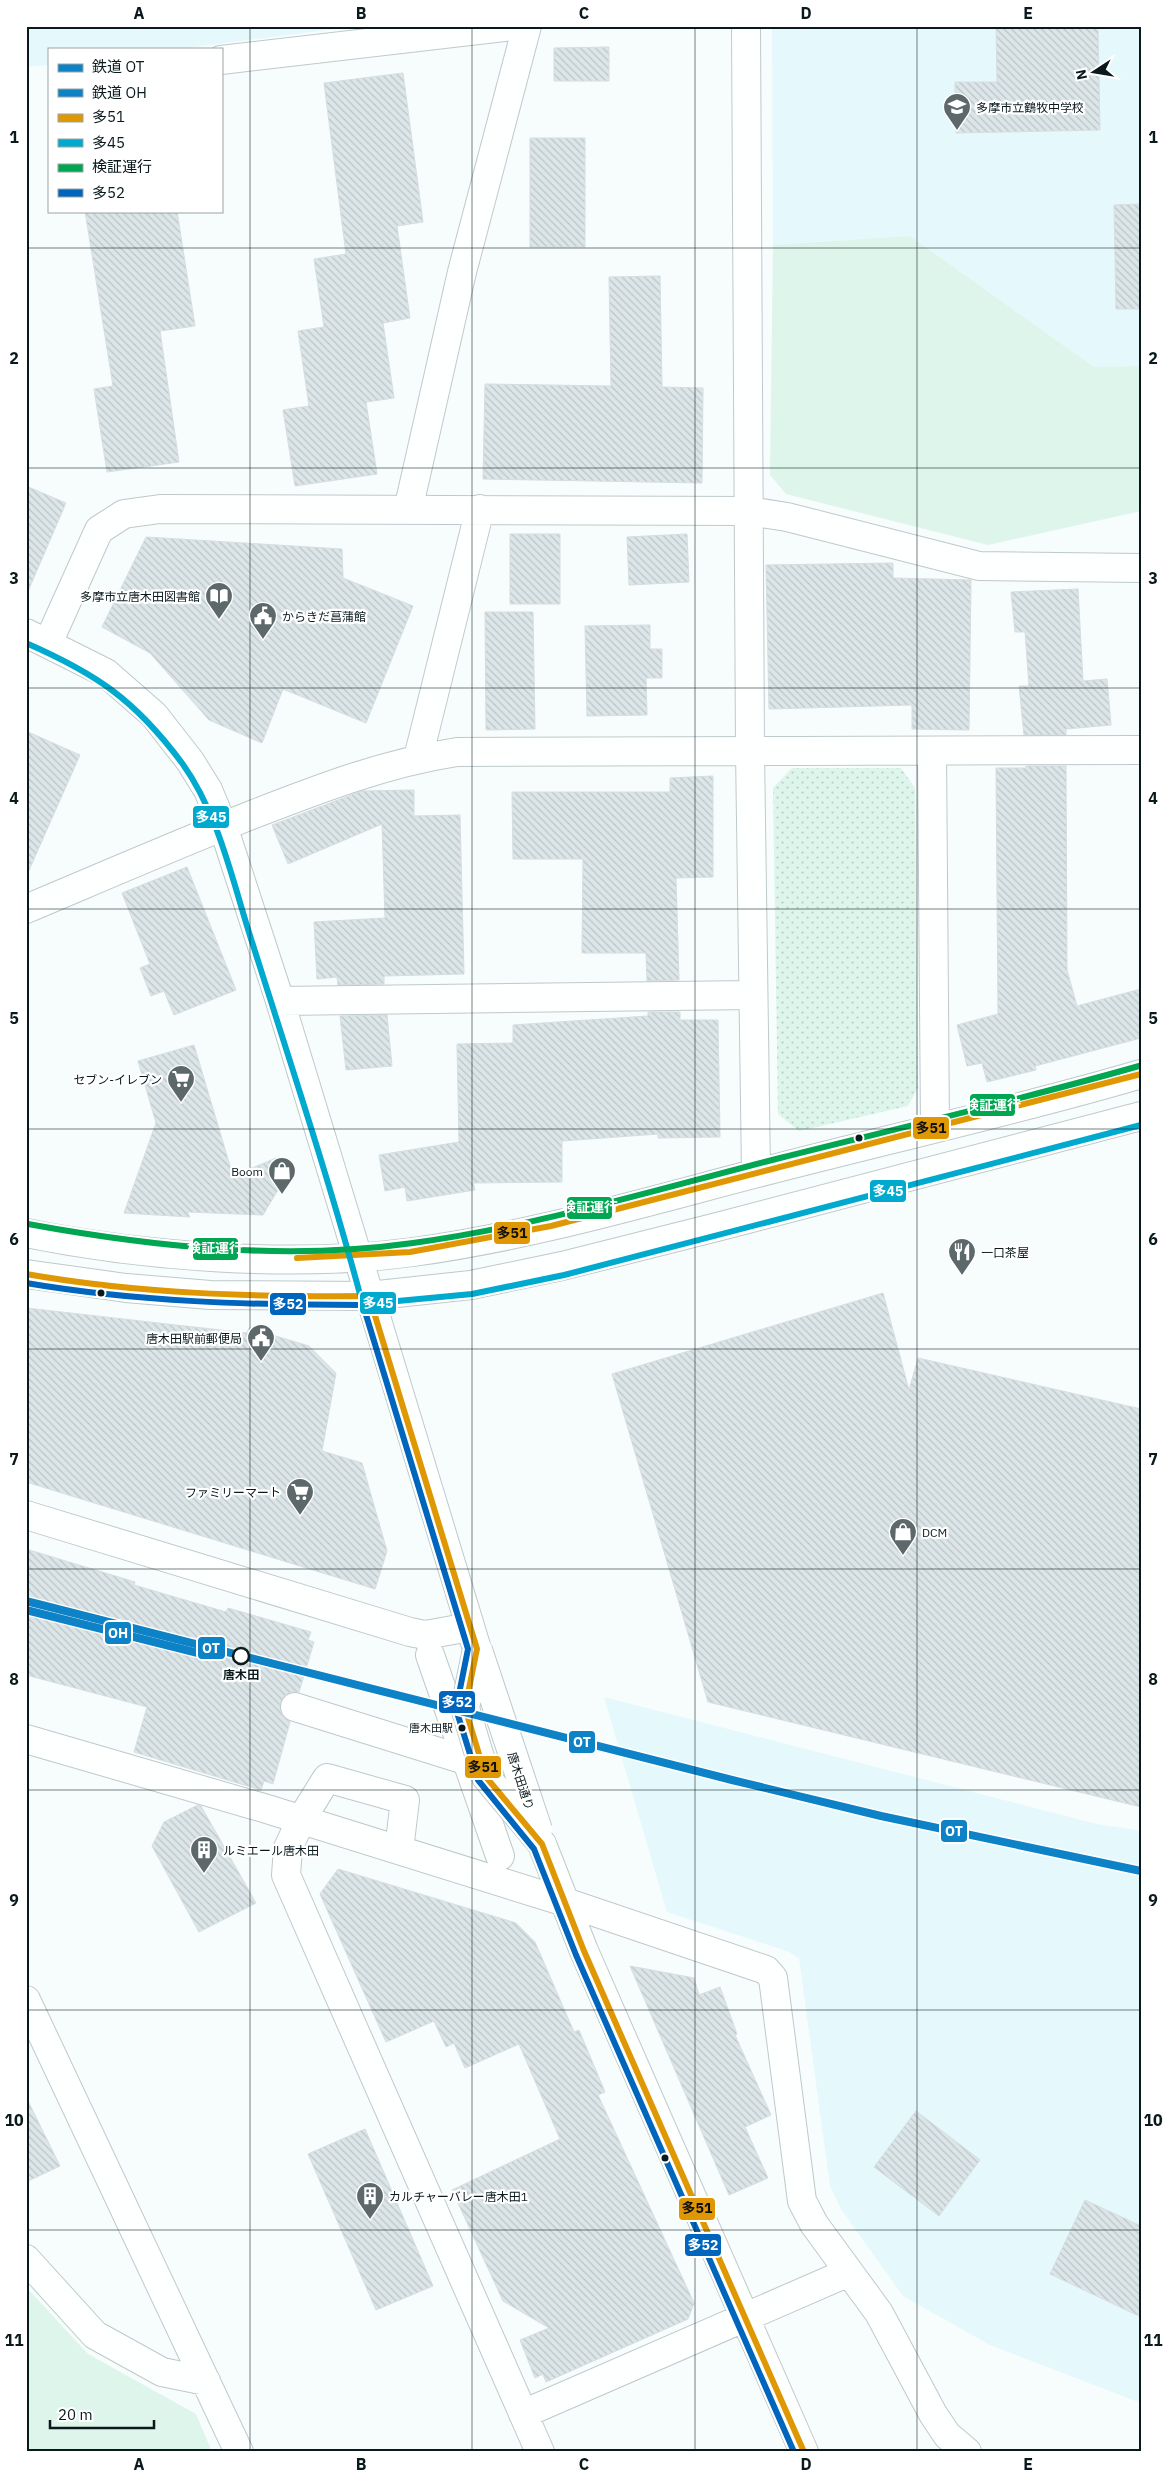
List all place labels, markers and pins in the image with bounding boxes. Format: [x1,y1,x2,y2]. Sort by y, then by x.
school or university icon: 多摩市立鶴牧中学校 [942,92,972,131]
place label: 多摩市立鶴牧中学校 [976,100,1084,115]
library icon: 多摩市立唐木田図書館 [204,581,234,620]
place label: 多摩市立唐木田図書館 [80,589,200,604]
public building icon: からきだ菖蒲館 [248,601,278,640]
place label: からきだ菖蒲館 [282,609,366,624]
supermarket icon: セブン-イレブン [166,1064,196,1103]
place label: セブン-イレブン [73,1072,162,1087]
unlabelled marker [854,1133,864,1143]
shop icon: Boom [267,1156,297,1195]
place label: Boom [231,1164,263,1179]
restaurant icon: 一口茶屋 [947,1237,977,1276]
place label: 一口茶屋 [981,1245,1029,1260]
unlabelled marker [96,1288,106,1298]
public building icon: 唐木田駅前郵便局 [246,1323,276,1362]
place label: 唐木田駅前郵便局 [146,1331,242,1346]
supermarket icon: ファミリーマート [285,1477,315,1516]
place label: ファミリーマート [185,1485,281,1500]
shop icon: DCM [888,1517,918,1556]
place label: DCM [922,1525,947,1540]
marker: 唐木田 [232,1647,250,1665]
place label: 唐木田 [223,1667,259,1682]
place label: 唐木田駅 [409,1721,453,1735]
marker: 唐木田駅 [457,1723,467,1733]
building icon: ルミエール唐木田 [189,1835,219,1874]
place label: ルミエール唐木田 [223,1843,319,1858]
unlabelled marker [660,2153,670,2163]
building icon: カルチャーバレー唐木田1 [355,2181,385,2220]
place label: カルチャーバレー唐木田1 [389,2189,528,2204]

